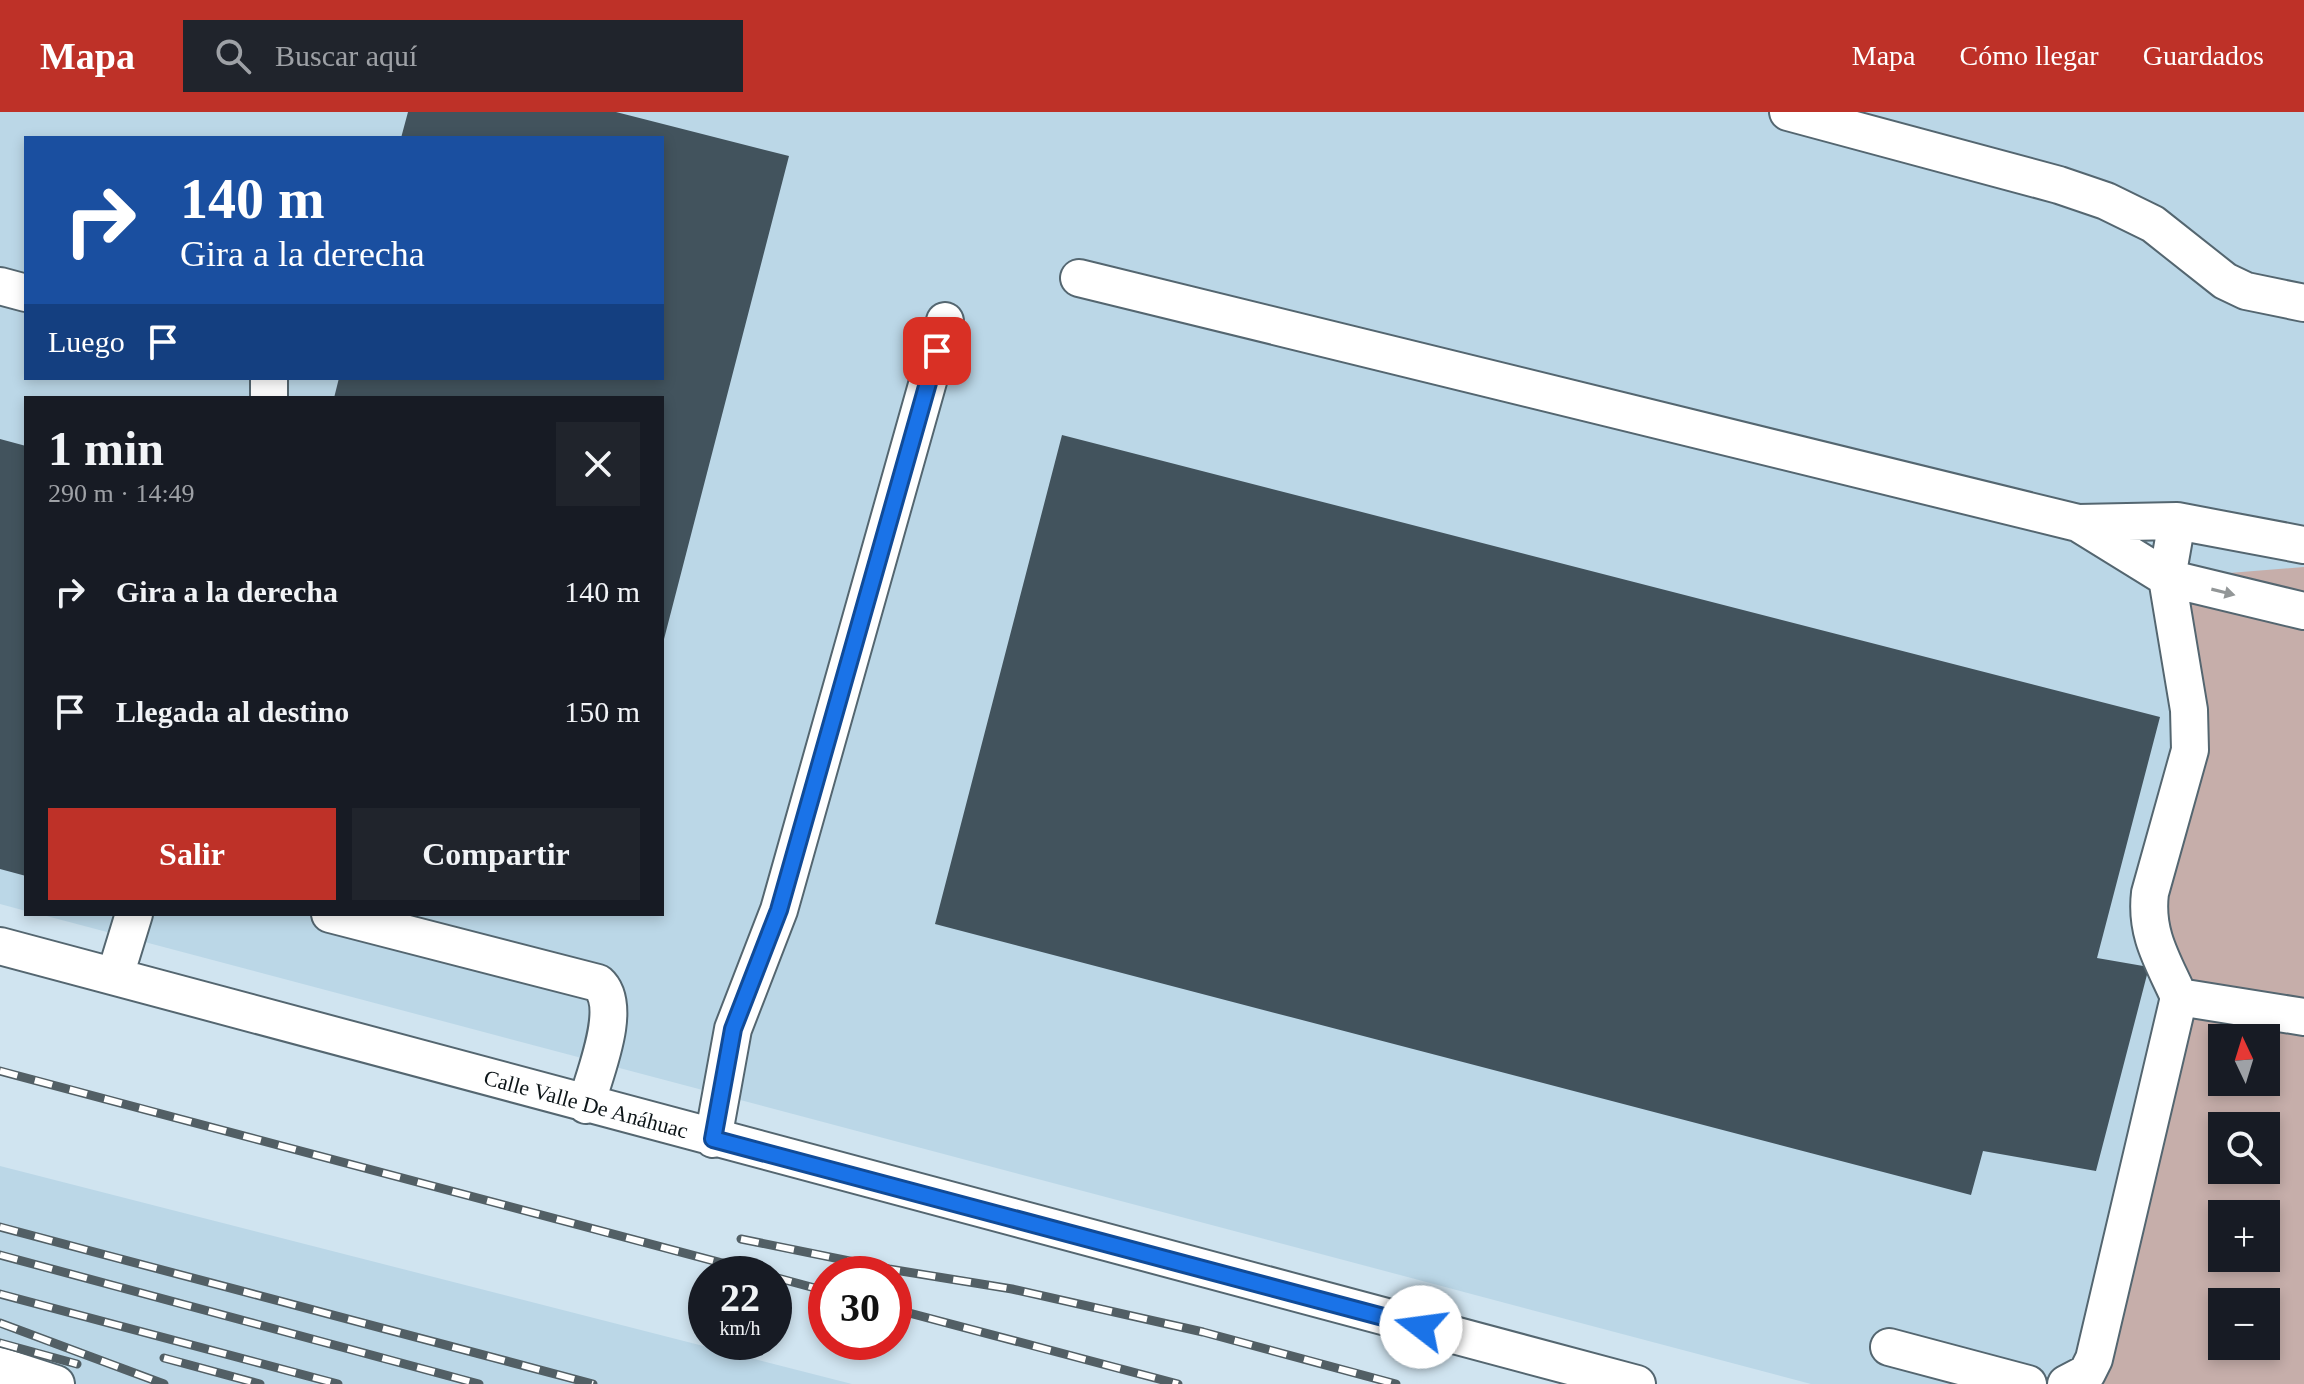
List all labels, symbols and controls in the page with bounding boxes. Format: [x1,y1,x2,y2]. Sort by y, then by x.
search box [183,20,743,92]
icon: search [211,34,255,78]
text: Mapa [40,35,135,77]
text: Buscar aquí [275,39,417,72]
text: Mapa [1852,40,1916,71]
text: Cómo llegar [1960,40,2099,71]
text: Guardados [2143,40,2264,71]
icon: right [48,168,152,272]
text: 140 m [180,168,325,230]
text: Gira a la derecha [180,234,425,274]
pin [903,317,971,385]
icon: arrive [141,320,185,364]
text: Luego [48,325,125,358]
icon: arrive [915,329,959,373]
text: 1 min [48,422,164,475]
button: close [556,422,640,506]
text: 290 m · 14:49 [48,479,195,508]
icon: right [48,570,92,614]
text: Gira a la derecha [116,575,338,608]
text: 140 m [564,575,640,608]
one-way arrow [2210,586,2235,598]
icon: arrive [48,690,92,734]
text: Llegada al destino [116,695,349,728]
text: 150 m [564,695,640,728]
button: Salir [48,808,336,900]
button: Compartir [352,808,640,900]
north arrow [2208,1024,2280,1096]
map controls [2208,1024,2280,1360]
street label: Calle Valle De Anáhuac [481,1065,691,1143]
button: search [2208,1112,2280,1184]
button: + [2208,1200,2280,1272]
speed limit sign: 30 [808,1256,912,1360]
text: 22 [720,1275,760,1320]
position arrow [1379,1285,1463,1369]
button: − [2208,1288,2280,1360]
text: km/h [719,1317,761,1339]

